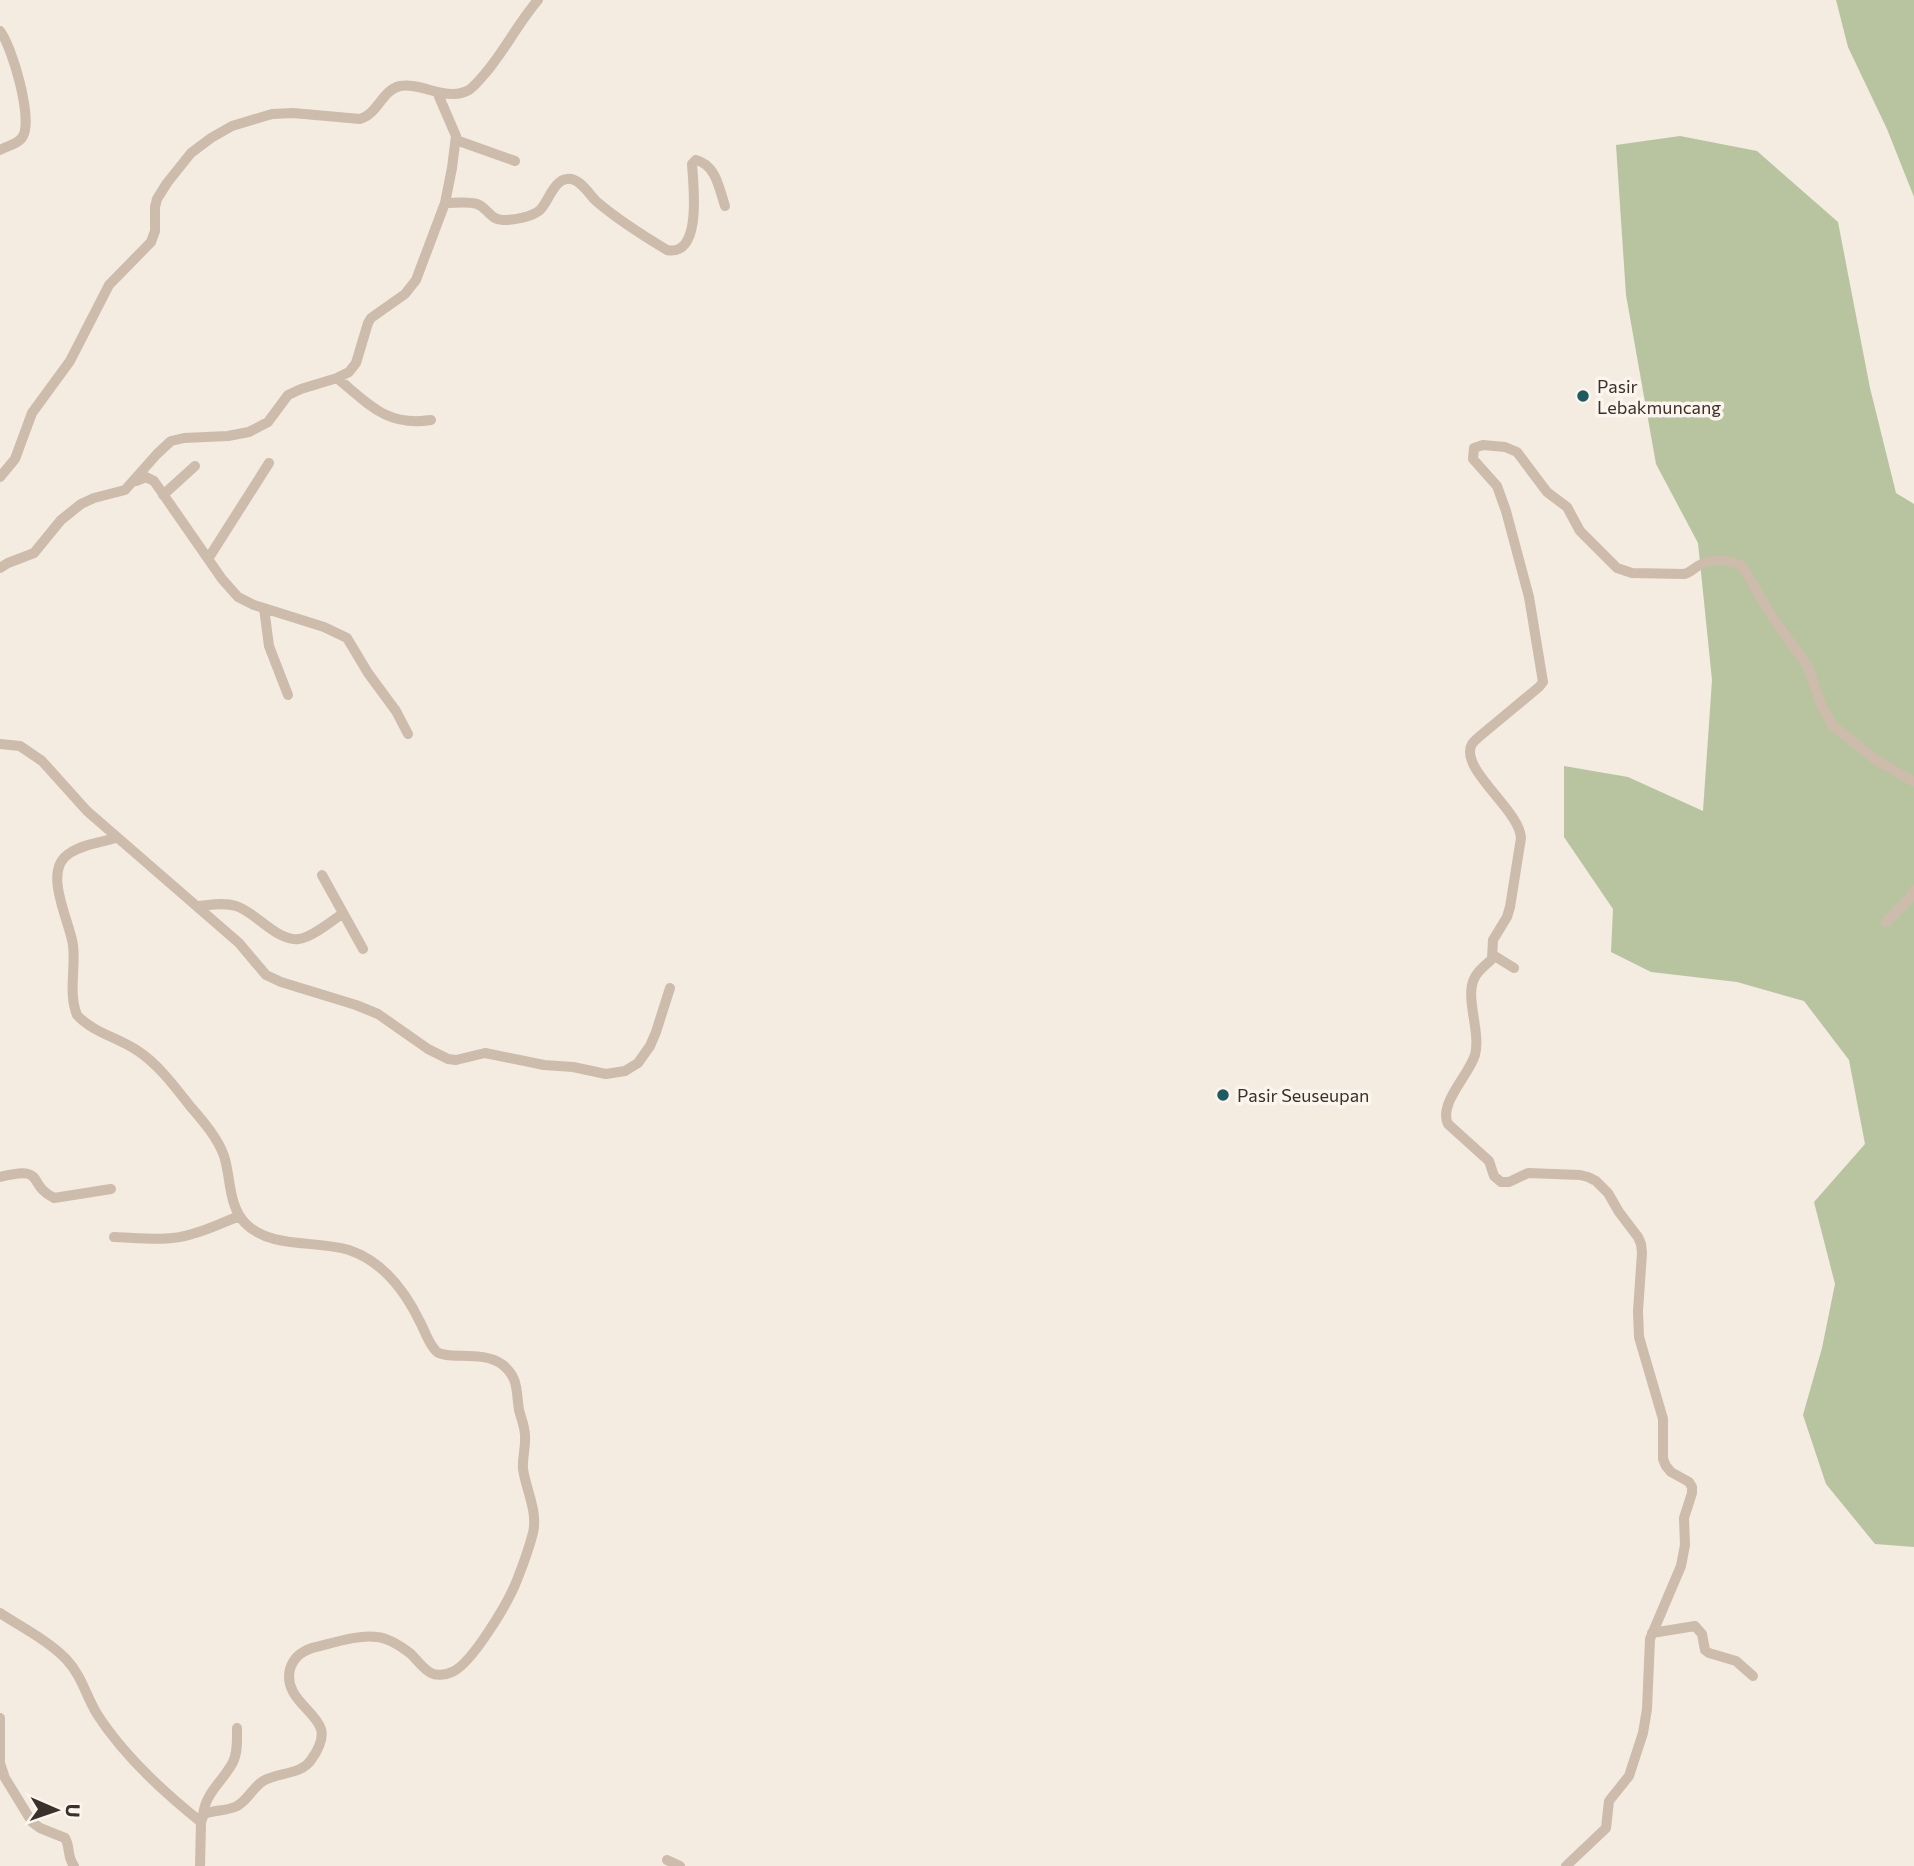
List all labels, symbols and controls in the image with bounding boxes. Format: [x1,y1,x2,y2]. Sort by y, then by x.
place label: Pasir Lebakmuncang [1597,375,1721,418]
marker: Pasir Lebakmuncang [1575,388,1591,404]
place label: Pasir Seuseupan [1237,1084,1369,1106]
marker: Pasir Seuseupan [1215,1087,1231,1103]
north arrow [21,1775,91,1845]
text: U [62,1803,85,1818]

